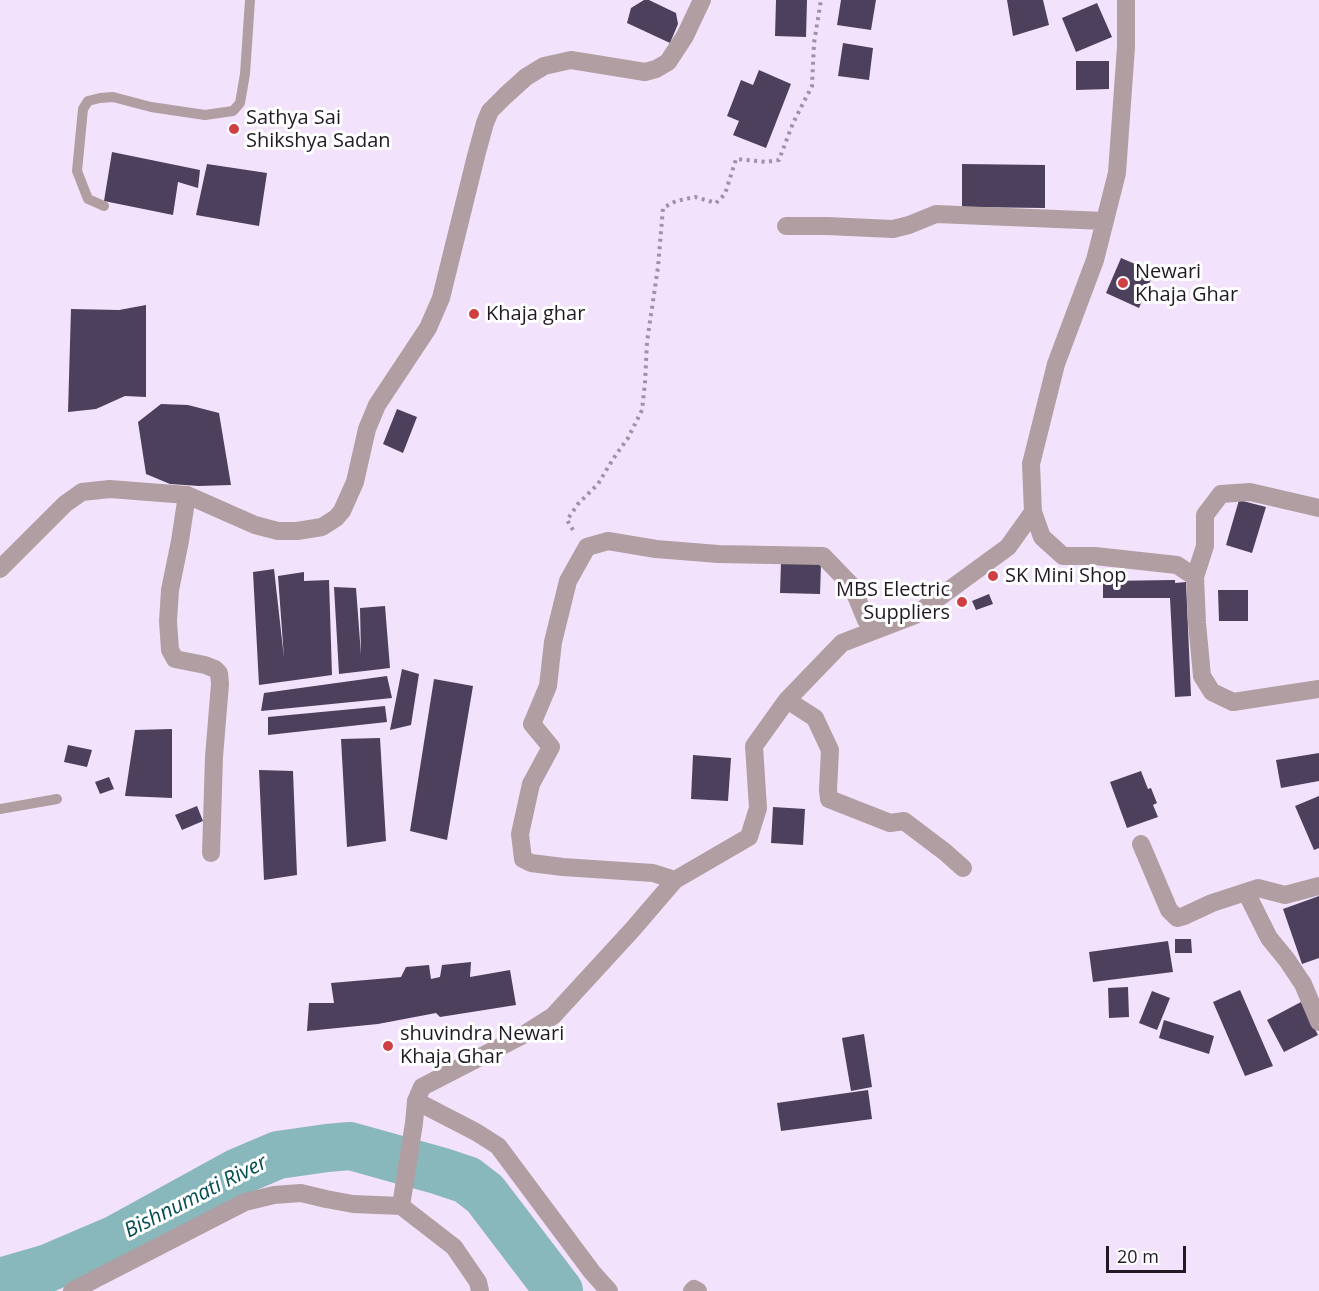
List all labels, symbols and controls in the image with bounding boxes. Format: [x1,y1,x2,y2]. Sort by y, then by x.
place label: Sathya Sai Shikshya Sadan [246,106,391,153]
marker: Sathya Sai Shikshya Sadan [227,122,241,136]
place label: Newari Khaja Ghar [1135,260,1238,307]
marker: Newari Khaja Ghar [1116,276,1130,290]
place label: Khaja ghar [486,302,585,326]
marker: Khaja ghar [467,307,481,321]
place label: SK Mini Shop [1005,564,1126,588]
marker: SK Mini Shop [986,569,1000,583]
place label: MBS Electric Suppliers [836,578,950,625]
marker: MBS Electric Suppliers [955,595,969,609]
place label: shuvindra Newari Khaja Ghar [400,1022,564,1069]
marker: shuvindra Newari Khaja Ghar [381,1039,395,1053]
water label: Bishnumati River [120,1150,272,1244]
scale bar [1109,1234,1188,1272]
text: 20 m [1117,1244,1159,1268]

